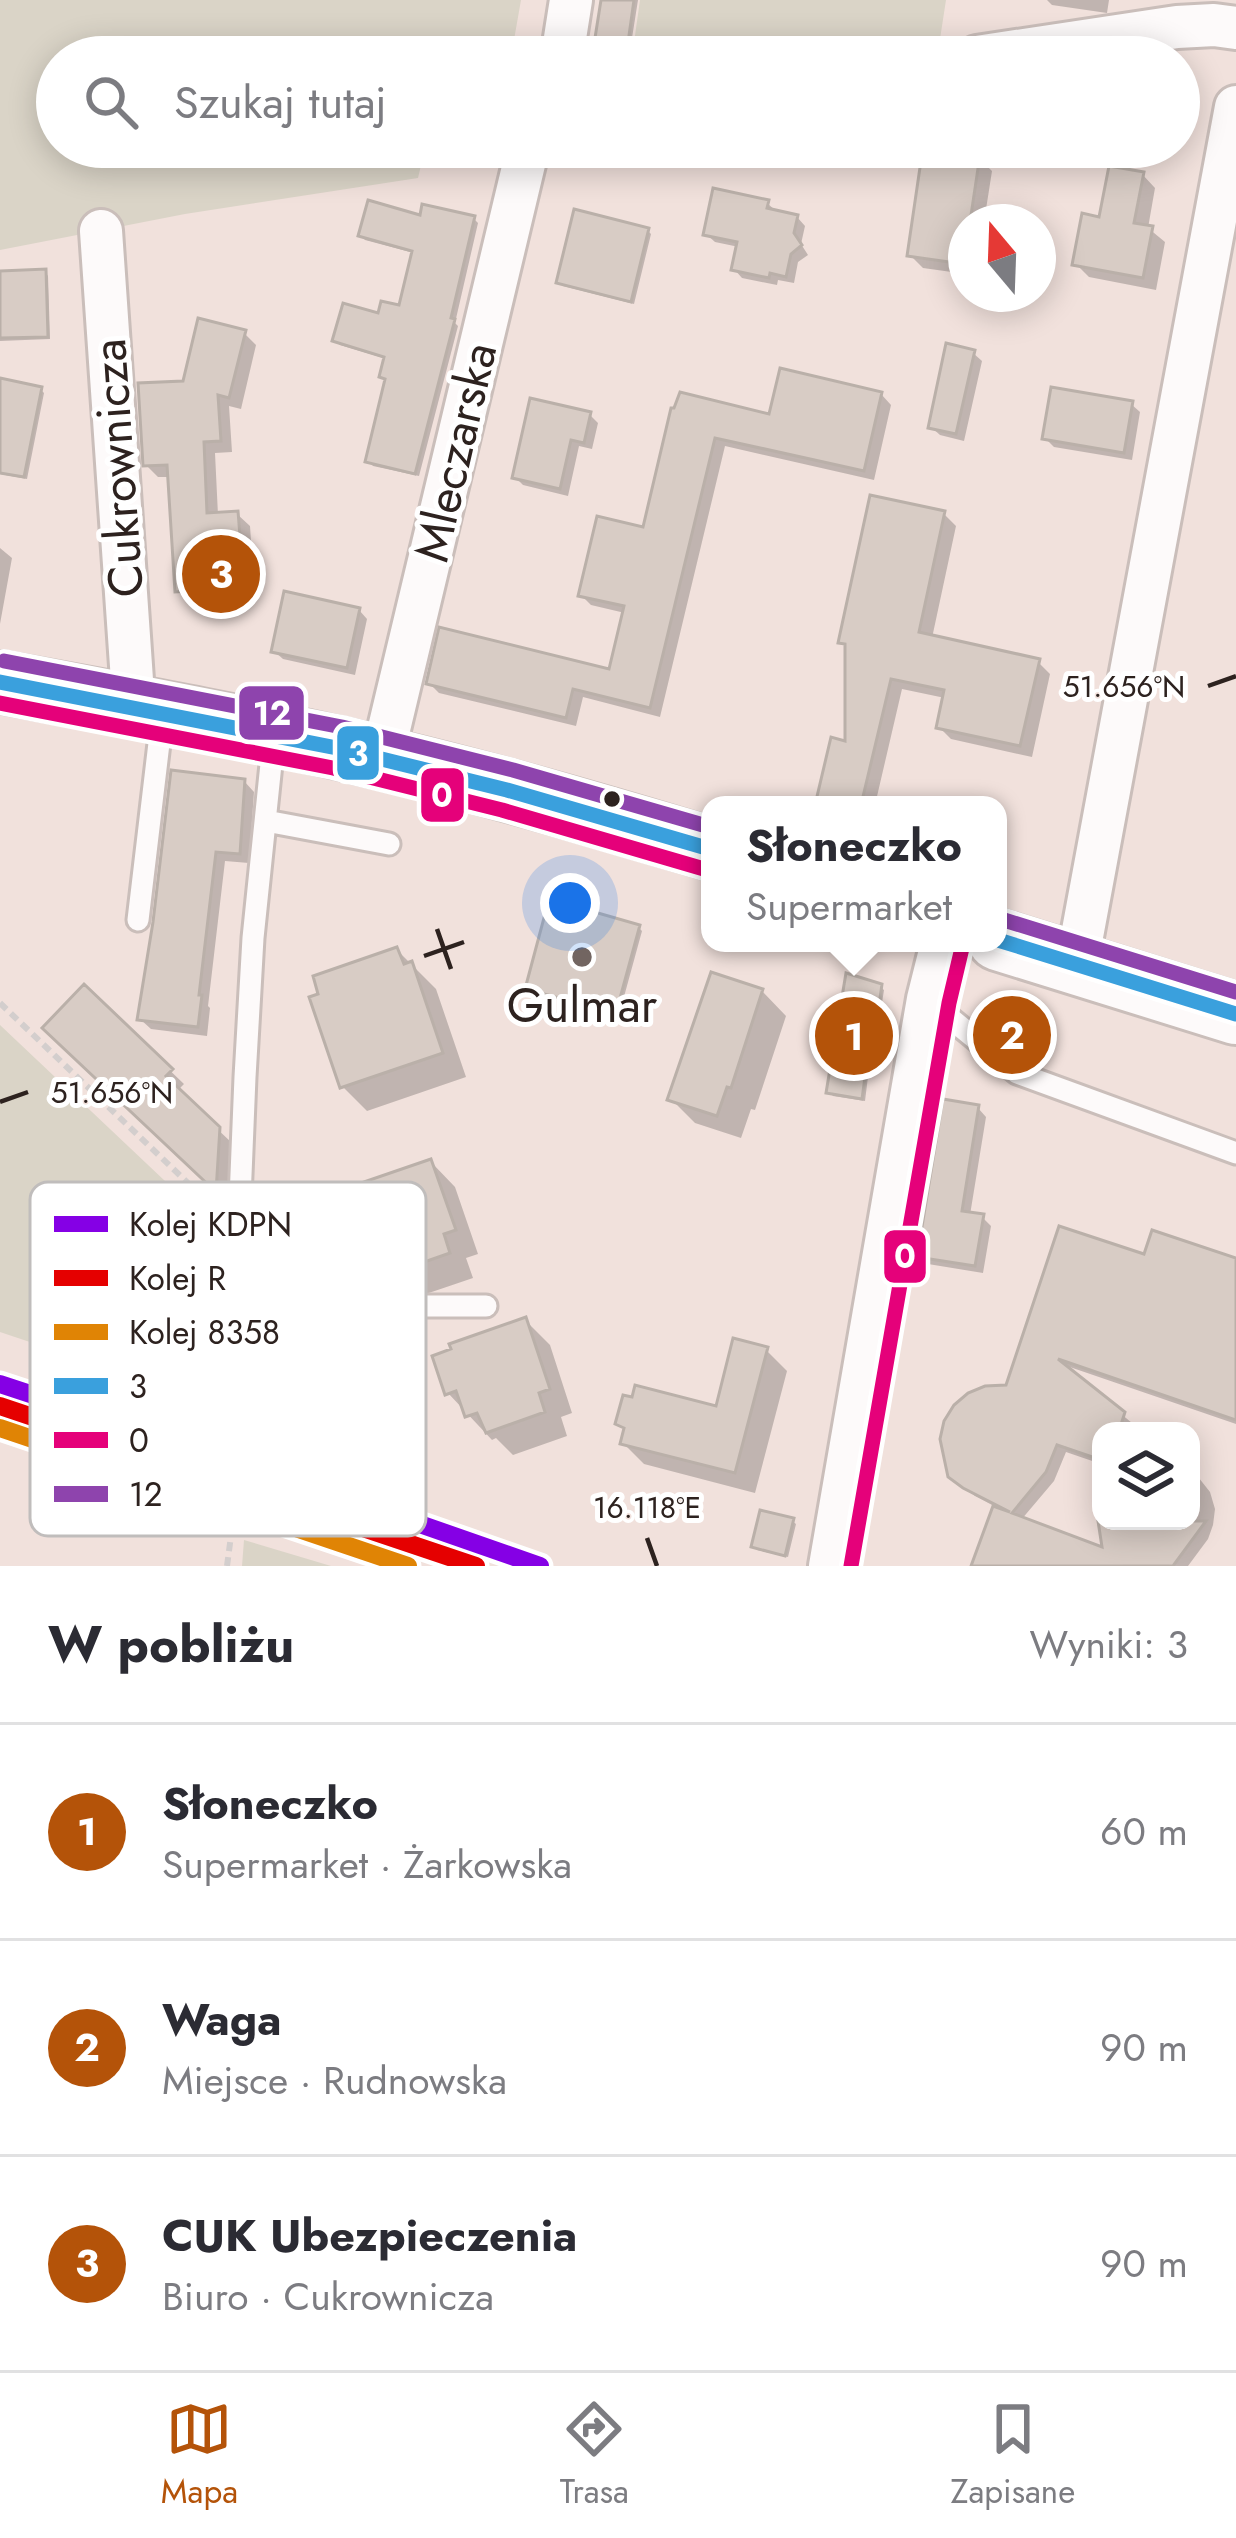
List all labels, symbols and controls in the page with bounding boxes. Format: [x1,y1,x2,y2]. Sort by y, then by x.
search box [36,36,1200,168]
icon: search [78,69,144,135]
text: Szukaj tutaj [174,70,387,135]
north arrow [948,204,1056,312]
street label: Cukrownicza [74,336,161,599]
street label: Mleczarska [397,336,514,568]
pin: 3 [182,529,260,619]
text: 51.656°N [1063,665,1185,708]
line badge: 12 [237,684,306,742]
text: 12 [253,690,291,737]
line badge: 3 [335,724,381,782]
text: 3 [348,730,368,777]
line badge: 0 [419,766,466,824]
text: 0 [431,772,453,819]
unlabelled marker [601,788,623,810]
popup [701,796,1007,952]
text: Słoneczko [746,813,962,878]
your location [540,873,600,933]
text: Supermarket [746,878,952,935]
marker: Gulmar [569,944,595,970]
place label: Gulmar [507,971,658,1040]
pin: 2 [973,990,1051,1080]
pin: 1 [815,991,893,1081]
text: 51.656°N [51,1071,173,1114]
legend [30,1182,426,1536]
text: Kolej KDPN [129,1201,292,1248]
line badge: 0 [882,1228,928,1285]
text: 0 [894,1233,916,1280]
text: Kolej R [129,1255,226,1302]
text: Kolej 8358 [129,1309,280,1356]
text: 3 [129,1363,147,1410]
text: 0 [129,1417,149,1464]
map controls [1092,1422,1200,1530]
button: layers [1092,1422,1200,1530]
text: 12 [129,1471,163,1518]
text: 16.118°E [593,1486,701,1529]
text: W pobliżu [48,1607,294,1681]
text: Wyniki: 3 [1030,1616,1188,1673]
text: Słoneczko [162,1771,378,1836]
text: 1 [77,1803,97,1860]
text: 60 m [1100,1803,1188,1860]
text: Supermarket · Żarkowska [162,1836,572,1893]
text: Waga [162,1987,281,2052]
text: 2 [74,2019,100,2076]
text: 90 m [1100,2019,1188,2076]
text: Miejsce · Rudnowska [162,2052,507,2109]
text: CUK Ubezpieczenia [162,2203,577,2268]
text: 3 [75,2235,99,2292]
text: 90 m [1100,2235,1188,2292]
text: Biuro · Cukrownicza [162,2268,494,2325]
tab: Mapa [161,2396,238,2515]
tab: Trasa [560,2396,629,2515]
tab: Zapisane [950,2396,1075,2515]

